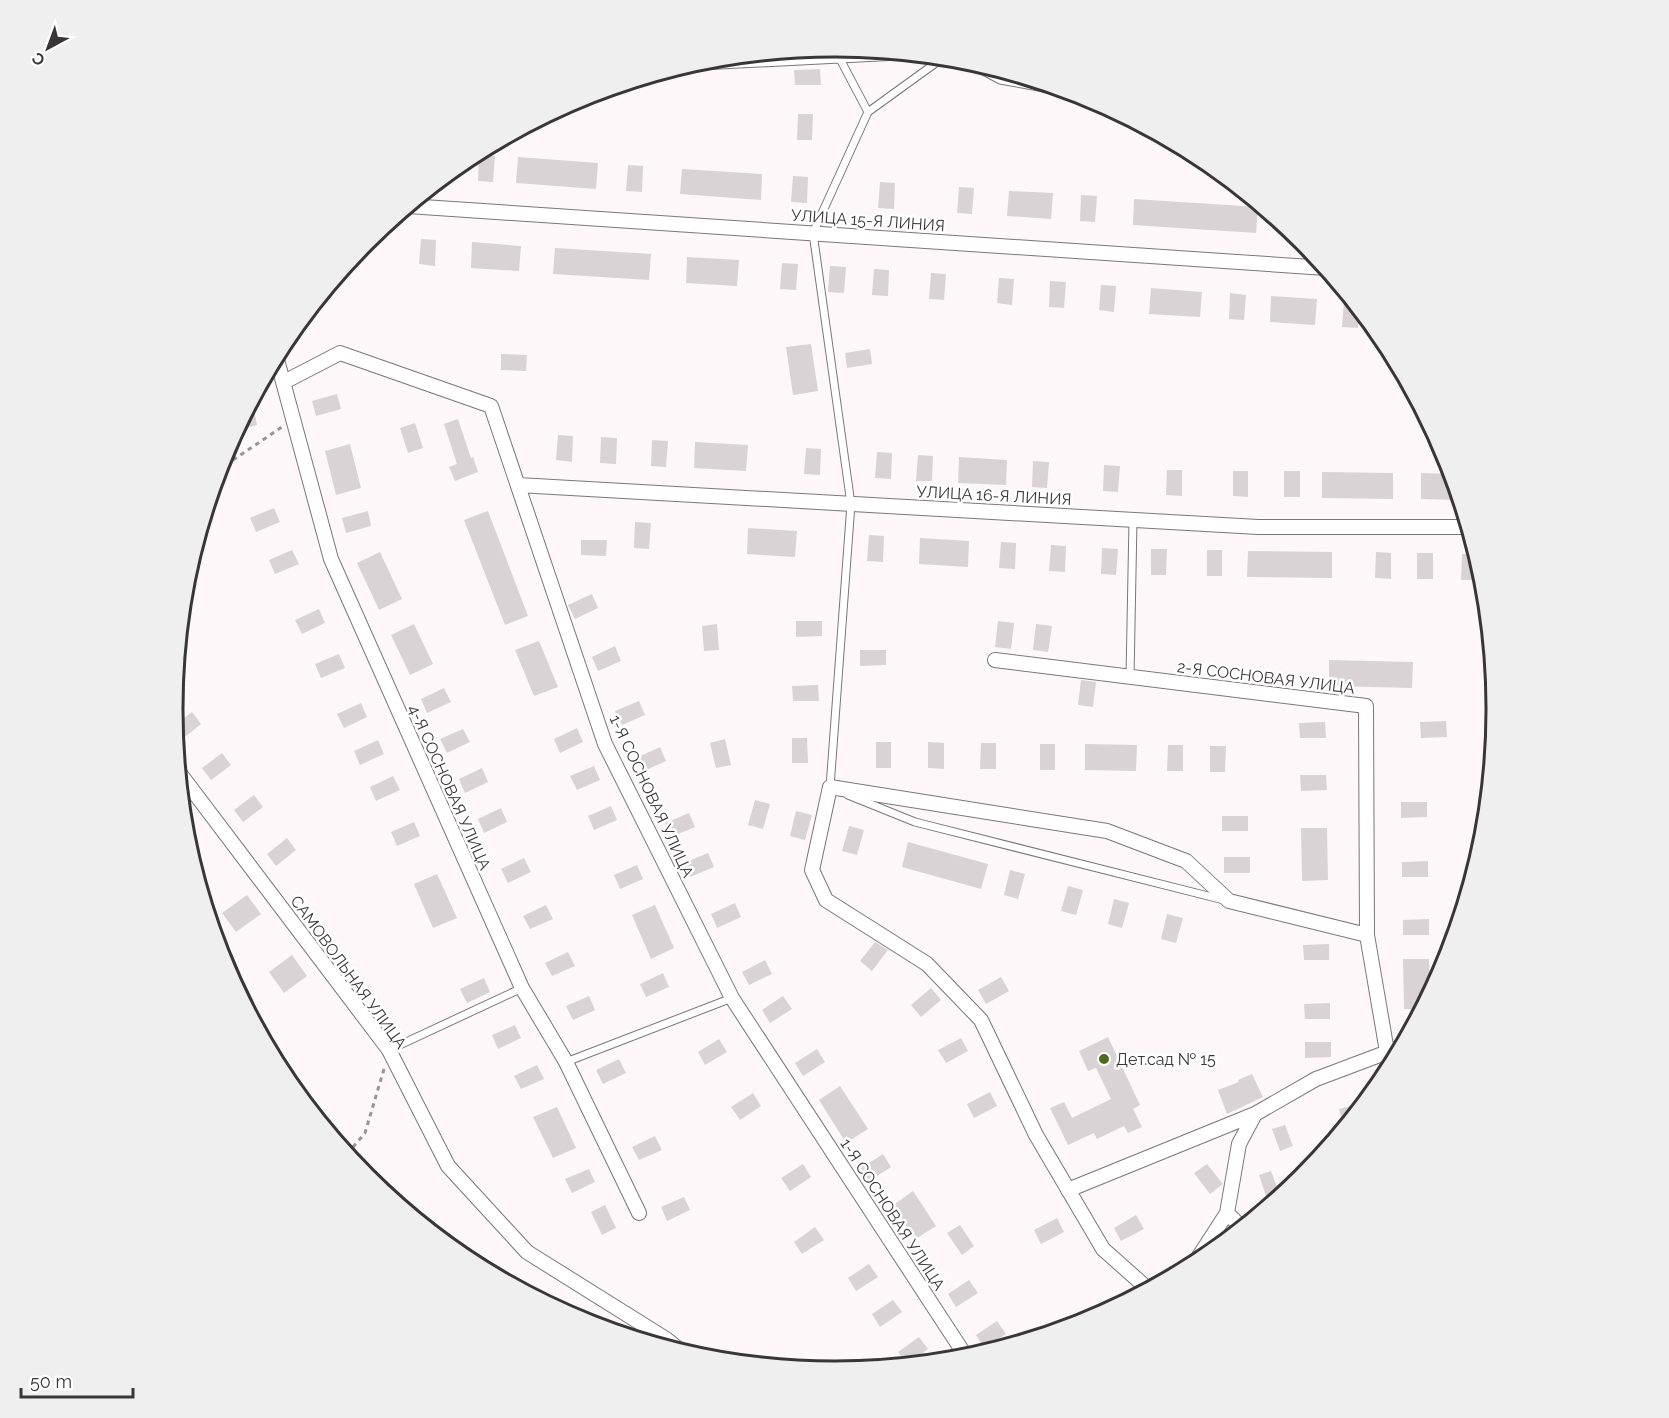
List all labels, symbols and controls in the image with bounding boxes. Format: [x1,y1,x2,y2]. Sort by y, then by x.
north arrow [18,18,78,78]
text: С [28,48,49,70]
street label: УЛИЦА 15-Я ЛИНИЯ [790,206,946,235]
street label: УЛИЦА 16-Я ЛИНИЯ [916,482,1072,509]
street label: 2-Я СОСНОВАЯ УЛИЦА [1176,657,1356,698]
street label: 4-Я СОСНОВАЯ УЛИЦА [404,702,495,873]
street label: 1-Я СОСНОВАЯ УЛИЦА [606,712,698,881]
street label: САМОВОЛЬНАЯ УЛИЦА [287,892,411,1053]
place label: Дет.сад № 15 [1116,1050,1216,1069]
marker: Дет.сад № 15 [1097,1052,1111,1066]
street label: 1-Я СОСНОВАЯ УЛИЦА [836,1135,949,1294]
scale bar [21,1361,134,1399]
text: 50 m [30,1371,72,1392]

